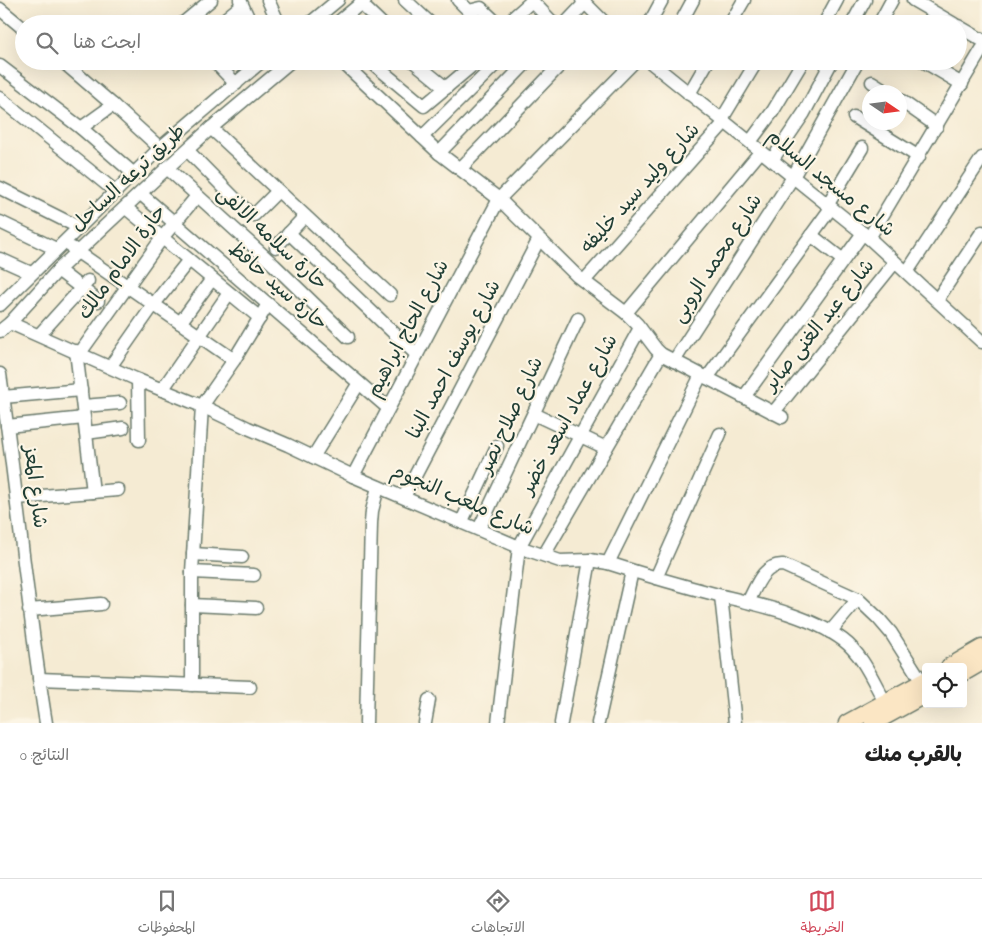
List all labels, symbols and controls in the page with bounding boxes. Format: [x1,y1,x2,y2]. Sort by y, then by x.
search box [15,15,967,70]
icon: search [33,29,61,57]
text: ابحث هنا [73,30,141,57]
north arrow [862,85,907,130]
street label: شارع وليد سيد خليفه [574,117,708,261]
street label: طريق ترعه الساحل [65,118,193,240]
street label: شارع مسجد السلام [759,123,901,245]
street label: حارة سلامه الالفى [209,180,333,298]
street label: شارع محمد الروبى [665,189,771,329]
street label: حارة الامام مالك [71,200,175,326]
street label: حارة سيد حافظ [221,236,333,338]
street label: شارع عبد الغنى صابر [756,254,883,400]
street label: شارع الحاج ابراهيم [360,255,458,403]
street label: شارع يوسف احمد البنا [401,275,509,445]
street label: شارع عماد اسعد خضر [513,329,626,502]
street label: شارع صلاح نصر [471,352,552,481]
street label: شارع المعز [14,442,53,530]
street label: شارع ملعب النجوم [386,458,538,544]
map controls [922,663,967,708]
button: locate [922,663,967,708]
text: بالقرب منك [865,741,962,771]
text: النتائج: 0 [20,744,69,768]
tab: المحفوظات [138,887,195,940]
tab: الاتجاهات [471,887,525,940]
tab: الخريطة [801,887,844,940]

